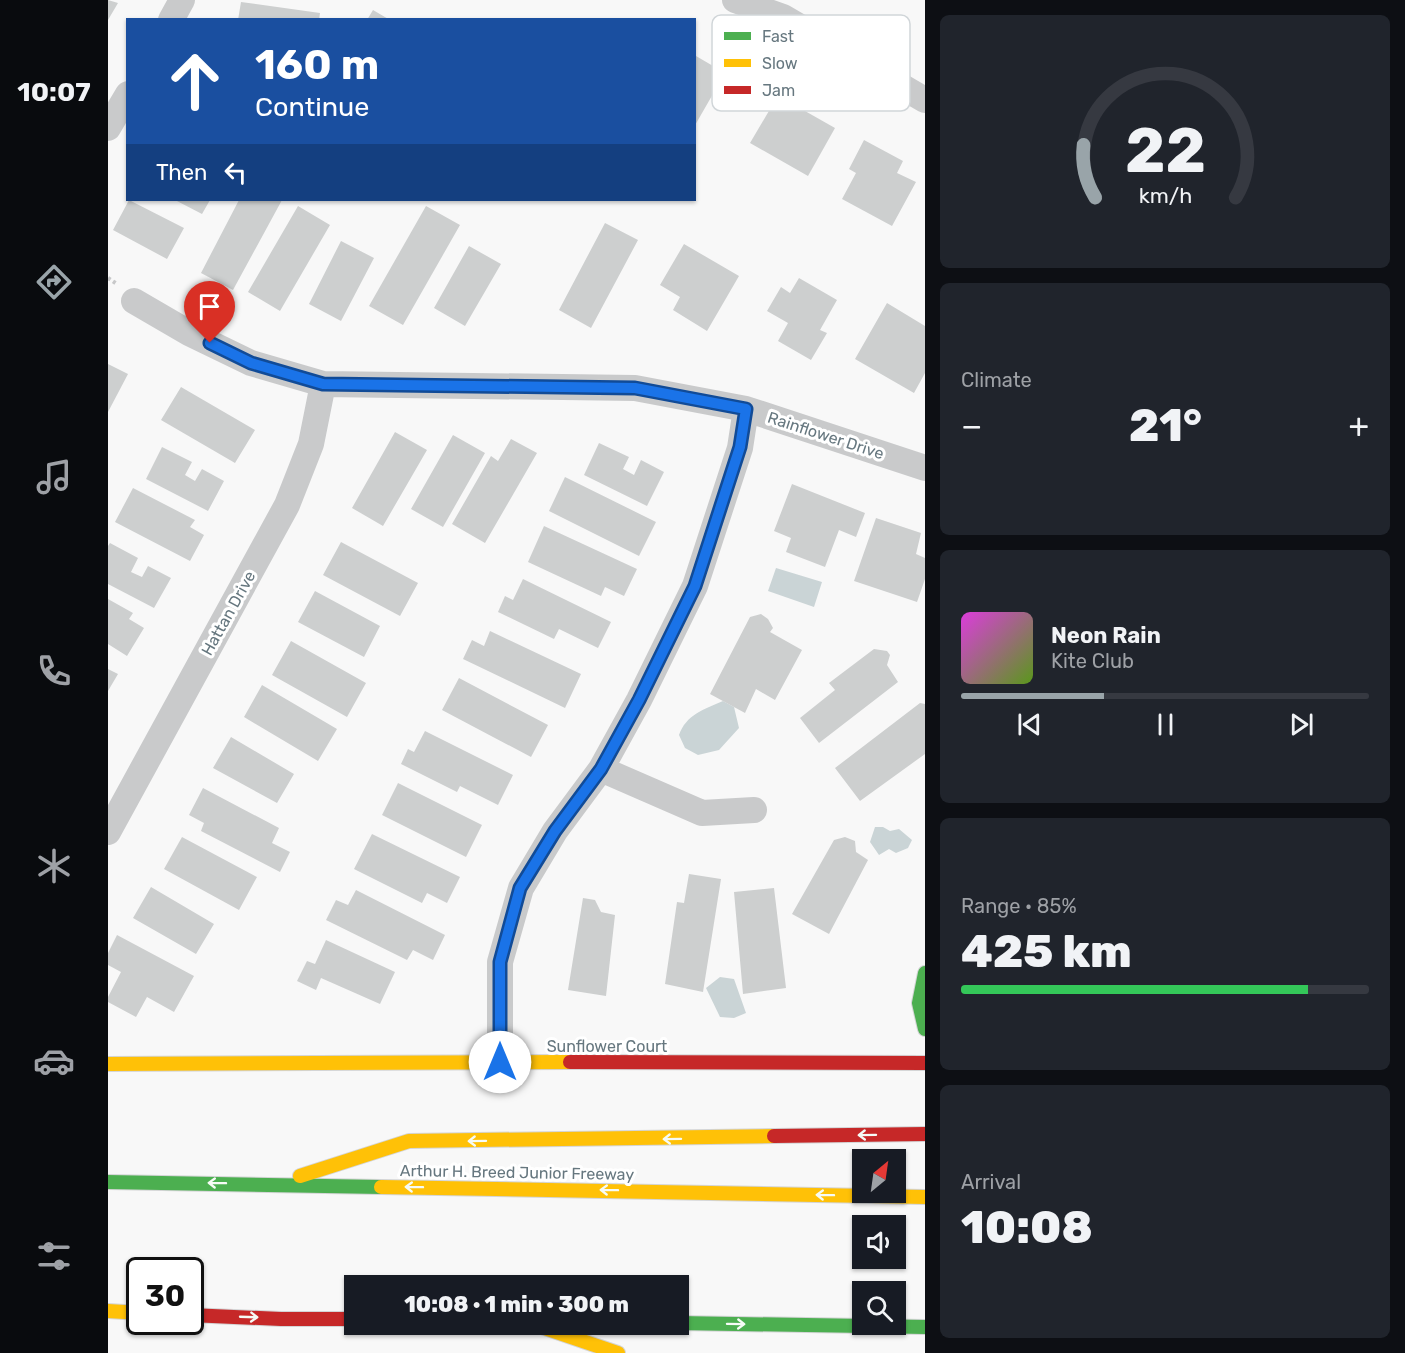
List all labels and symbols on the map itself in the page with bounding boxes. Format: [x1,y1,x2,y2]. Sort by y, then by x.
legend [712,15,910,111]
text: Fast [762,27,794,46]
text: Slow [762,54,798,73]
text: Jam [762,81,795,100]
pin [184,281,235,343]
street label: Rainflower Drive [765,408,886,463]
street label: Hattan Drive [197,568,259,659]
position arrow [468,1030,532,1094]
street label: Sunflower Court [547,1037,667,1056]
one-way arrow [857,1129,877,1141]
one-way arrow [662,1133,682,1144]
one-way arrow [467,1135,487,1147]
north arrow [852,1149,906,1203]
street label: Arthur H. Breed Junior Freeway [400,1161,634,1184]
one-way arrow [207,1177,227,1189]
one-way arrow [404,1181,424,1192]
one-way arrow [599,1185,619,1196]
one-way arrow [815,1189,835,1200]
speed limit sign: 30 [126,1257,204,1335]
one-way arrow [238,1312,258,1323]
one-way arrow [726,1318,746,1329]

